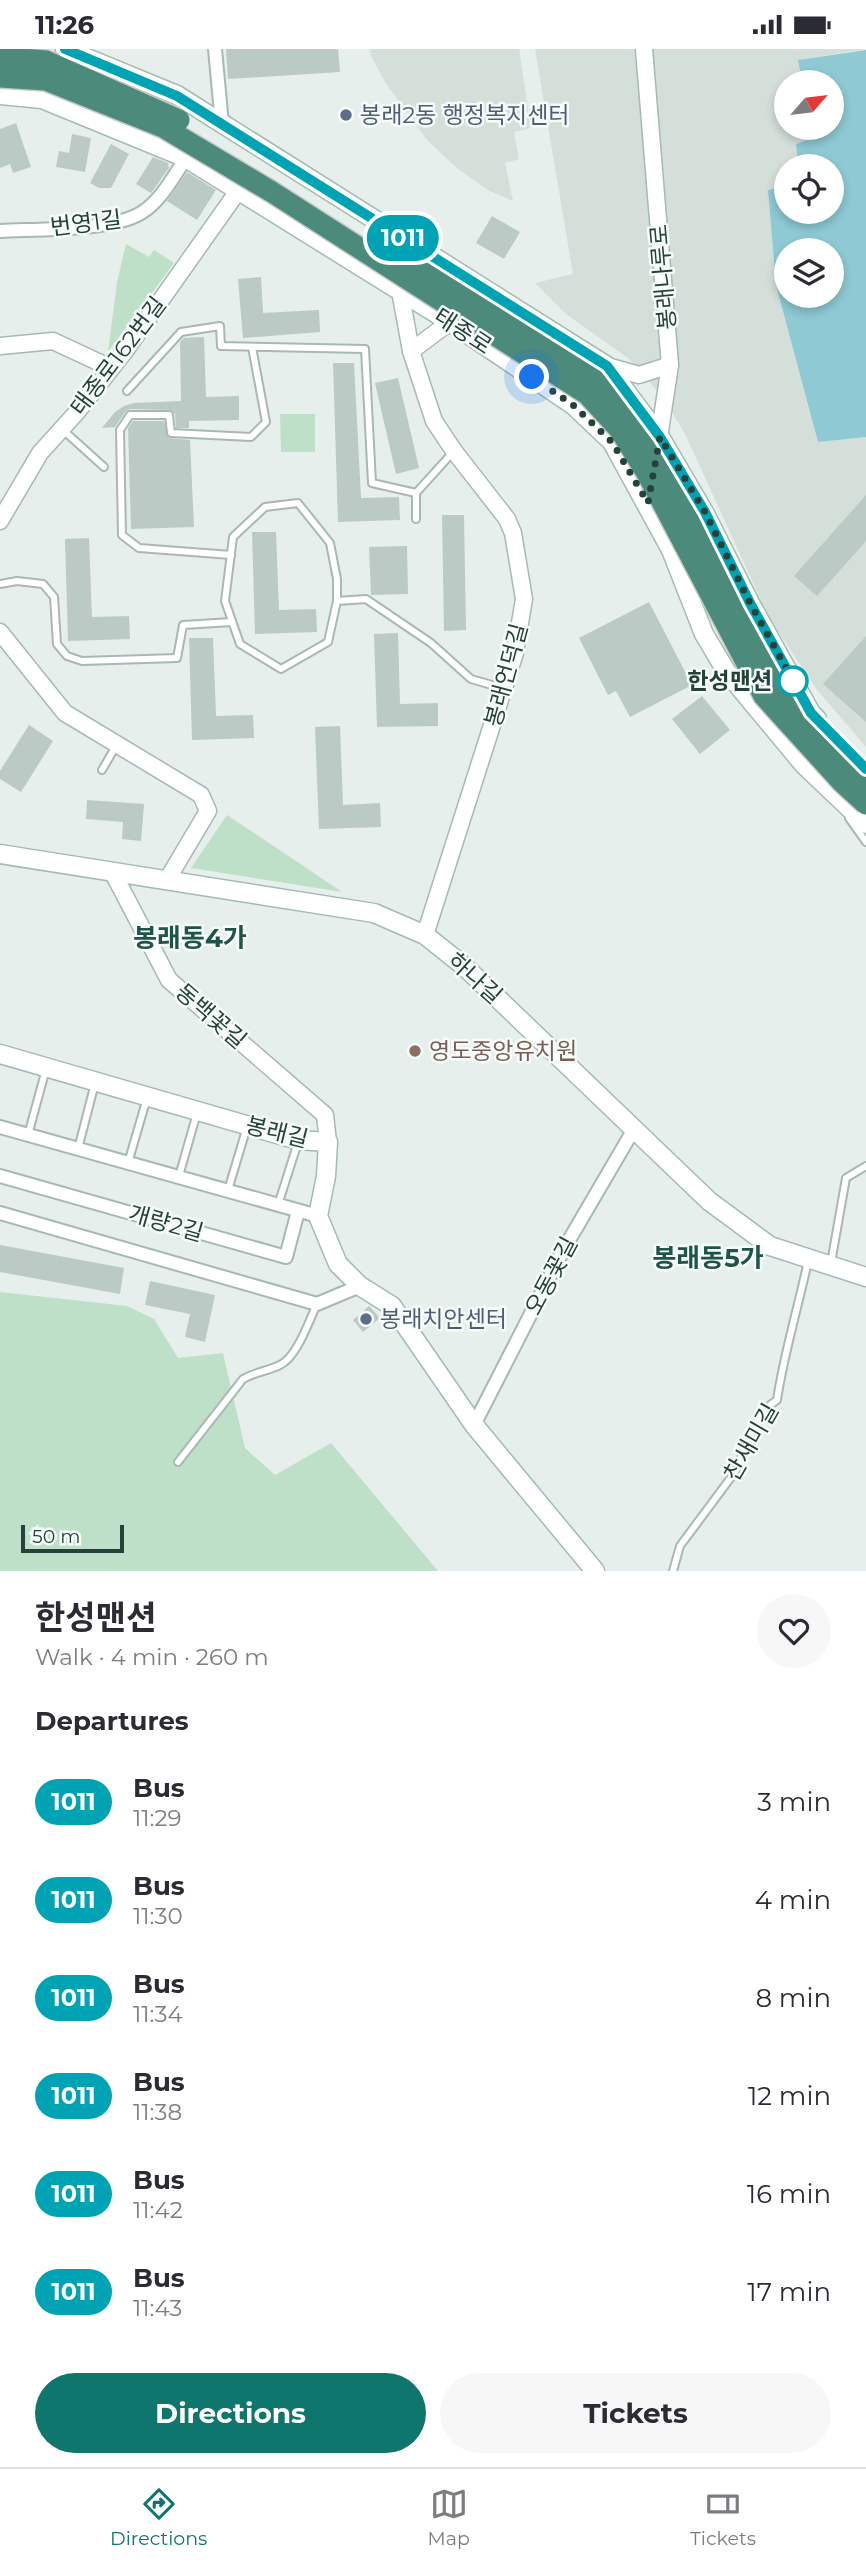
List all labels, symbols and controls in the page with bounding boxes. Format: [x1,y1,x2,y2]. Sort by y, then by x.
text: 11:26 [35,9,94,41]
north arrow [774,70,844,140]
map controls [774,70,844,308]
place label: 봉래2동 행정복지센터 [360,101,570,129]
marker: 봉래2동 행정복지센터 [338,107,354,123]
button: locate [774,154,844,224]
street label: 번영1길 [49,205,123,241]
line badge: 1011 [354,215,452,261]
text: 1011 [381,223,425,252]
street label: 봉래나루로 [644,223,682,331]
button: layers [774,238,844,308]
street label: 태종로162번길 [64,291,172,421]
street label: 태종로 [429,302,497,360]
your location [514,359,549,394]
street label: 봉래언덕길 [479,620,533,730]
marker: 한성맨션 [778,666,808,696]
place label: 한성맨션 [687,667,772,695]
district label: 봉래동4가 [133,922,247,954]
street label: 하나길 [442,946,508,1010]
street label: 동백꽃길 [170,978,252,1054]
place label: 영도중앙유치원 [429,1037,577,1065]
marker: 영도중앙유치원 [407,1043,423,1059]
street label: 봉래길 [243,1111,311,1153]
street label: 개량2길 [125,1199,207,1247]
street label: 오동꽃길 [519,1232,583,1320]
district label: 봉래동5가 [652,1242,764,1274]
place label: 봉래치안센터 [380,1305,507,1333]
marker: 봉래치안센터 [358,1311,374,1327]
street label: 찬새미길 [718,1398,784,1486]
scale bar [21,1522,124,1554]
text: 50 m [32,1525,80,1548]
button: heart [757,1594,831,1668]
text: 한성맨션 [35,1597,156,1637]
text: Walk · 4 min · 260 m [35,1643,269,1671]
text: Departures [35,1705,189,1737]
text: Bus [133,1772,185,1804]
text: 3 min [757,1786,831,1818]
text: 1011 [51,1787,96,1816]
text: 11:29 [133,1804,182,1832]
text: Bus [133,1870,185,1902]
text: 4 min [755,1884,831,1916]
text: 1011 [51,1885,96,1914]
text: 11:30 [133,1902,183,1930]
text: Bus [133,1968,185,2000]
text: 8 min [755,1982,831,2014]
text: 1011 [51,1983,96,2012]
text: 11:34 [133,2000,183,2028]
text: Bus [133,2066,185,2098]
text: 12 min [748,2080,831,2112]
text: 1011 [51,2081,96,2110]
text: 11:38 [133,2098,182,2126]
text: Bus [133,2164,185,2196]
text: 16 min [747,2178,831,2210]
text: 1011 [51,2179,96,2208]
text: 11:42 [133,2196,183,2224]
text: Bus [133,2262,185,2294]
text: 17 min [747,2276,831,2308]
text: 1011 [51,2277,96,2306]
text: 11:43 [133,2294,182,2322]
button: Directions [35,2373,426,2453]
button: Tickets [440,2373,831,2453]
tab: Directions [110,2485,207,2550]
tab: Map [428,2485,470,2550]
tab: Tickets [690,2485,756,2550]

